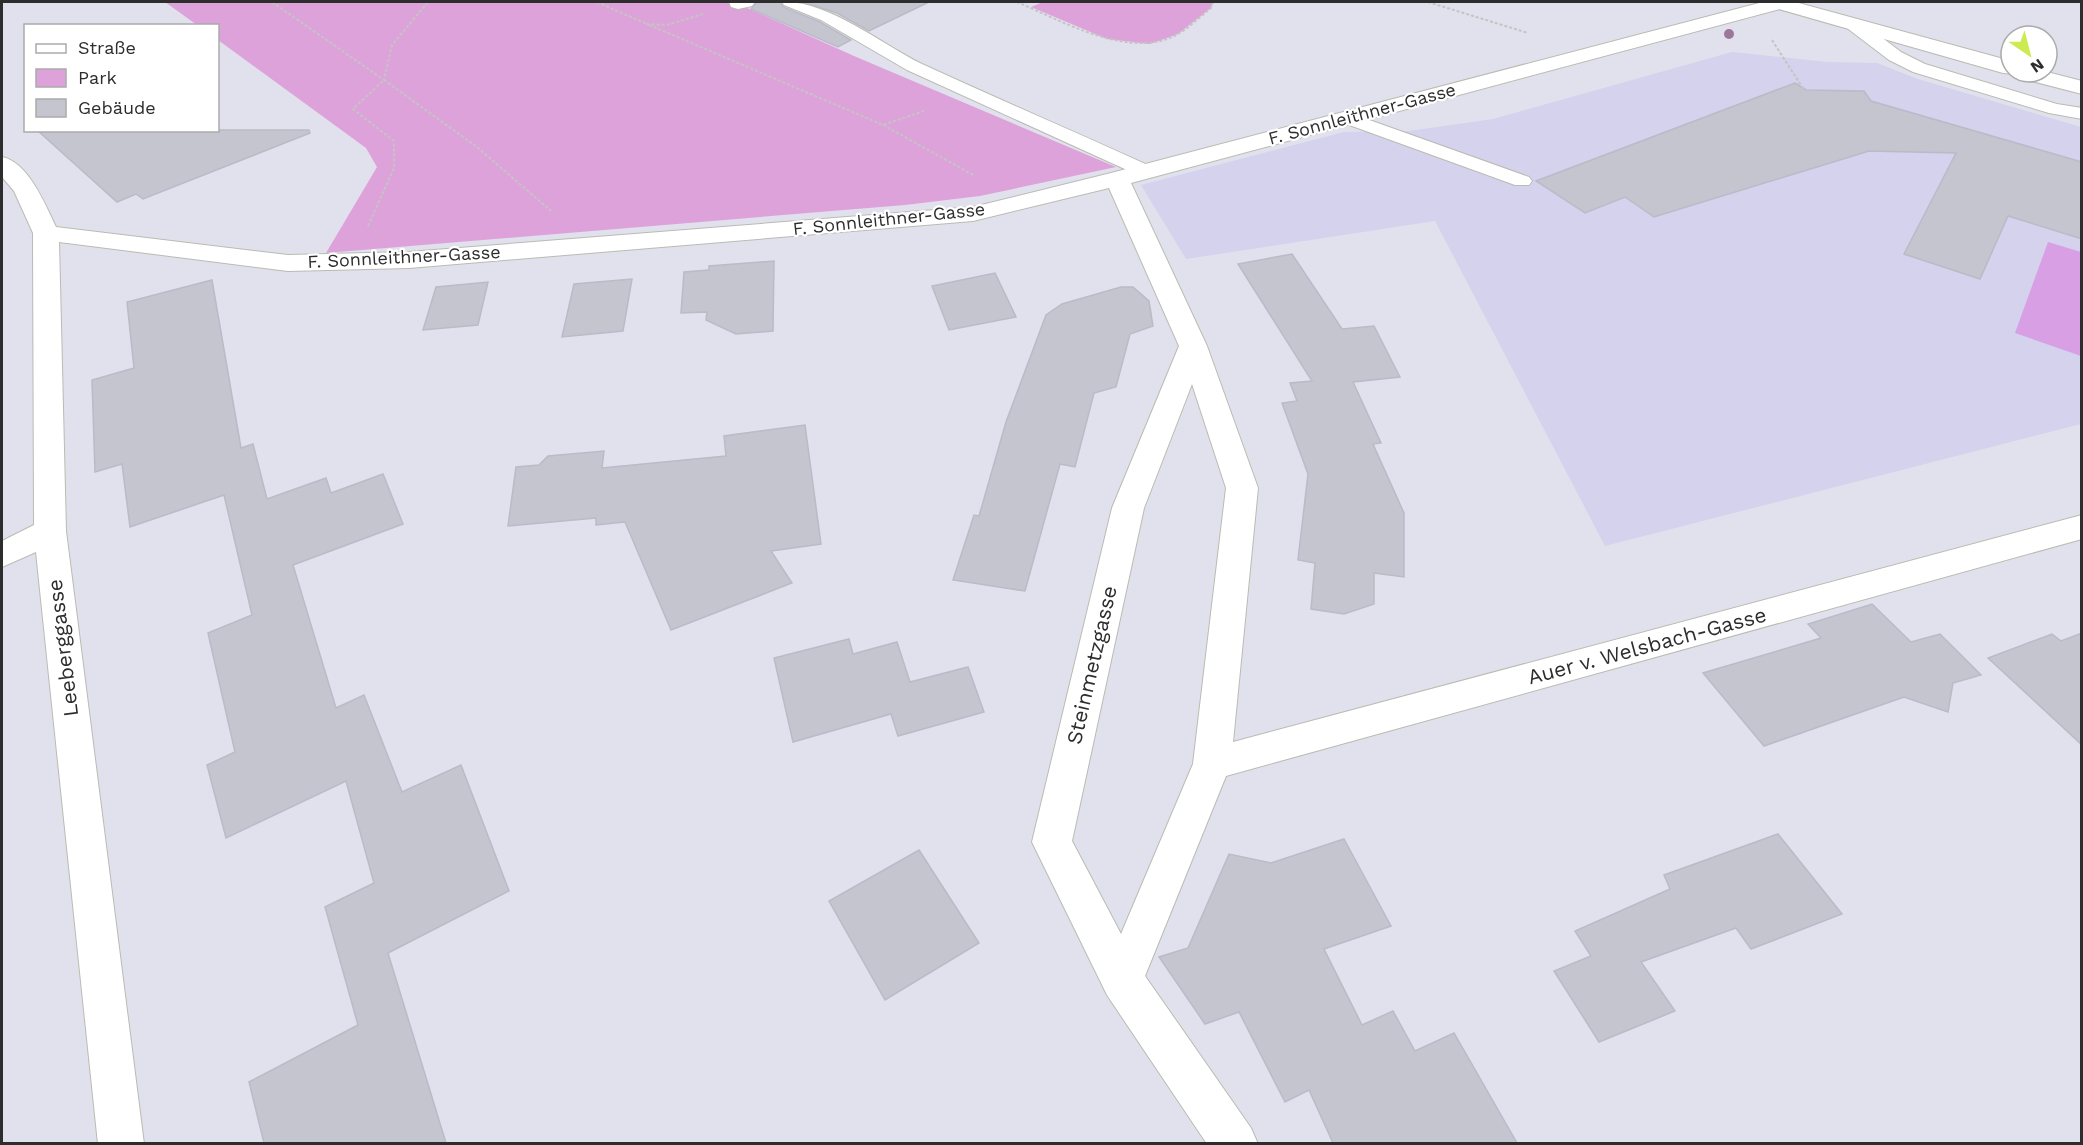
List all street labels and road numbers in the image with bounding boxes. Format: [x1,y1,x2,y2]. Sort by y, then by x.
street label: F. Sonnleithner-Gasse [1266,78,1458,149]
street label: F. Sonnleithner-Gasse [792,198,986,239]
street label: F. Sonnleithner-Gasse [307,241,501,272]
street label: Leeberggasse [42,578,83,718]
street label: Steinmetzgasse [1061,583,1122,747]
street label: Auer v. Welsbach-Gasse [1525,602,1769,689]

